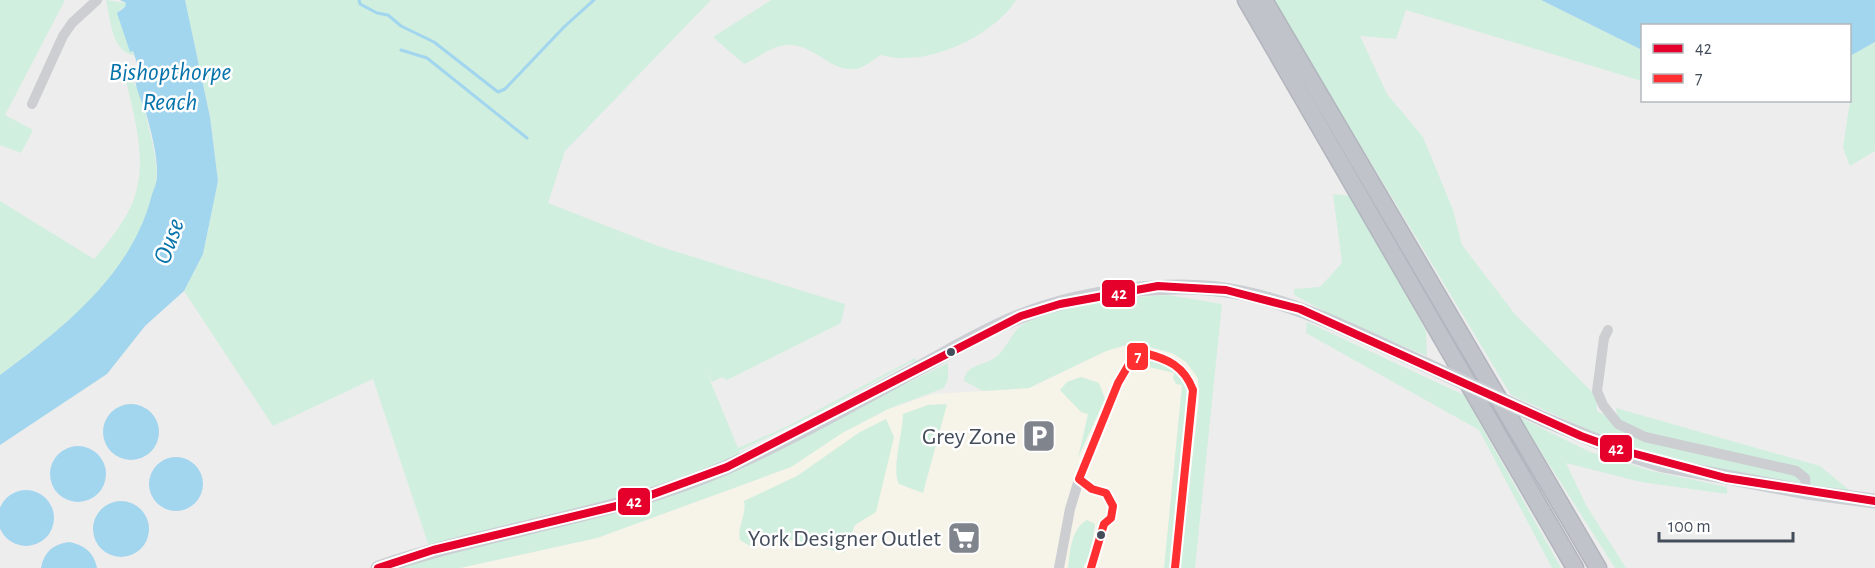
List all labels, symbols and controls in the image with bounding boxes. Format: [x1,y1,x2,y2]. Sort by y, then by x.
legend [1641,24,1851,102]
text: 42 [1695,40,1712,58]
water label: Bishopthorpe Reach [109,59,231,115]
text: 7 [1695,70,1703,88]
water label: Ouse [149,215,189,267]
line badge: 42 [1101,279,1136,308]
text: 42 [1111,286,1127,302]
line badge: 7 [1126,342,1149,371]
unlabelled marker [945,346,957,358]
text: 7 [1135,349,1142,365]
parking icon: Grey Zone [1021,418,1057,454]
place label: Grey Zone [922,425,1016,449]
line badge: 42 [1599,434,1633,463]
text: 42 [1608,441,1624,457]
line badge: 42 [617,487,651,516]
text: 42 [626,494,642,510]
scale bar [1659,505,1792,543]
text: 100 m [1668,518,1711,536]
supermarket icon: York Designer Outlet [946,520,982,556]
place label: York Designer Outlet [748,527,941,551]
unlabelled marker [1095,529,1107,541]

